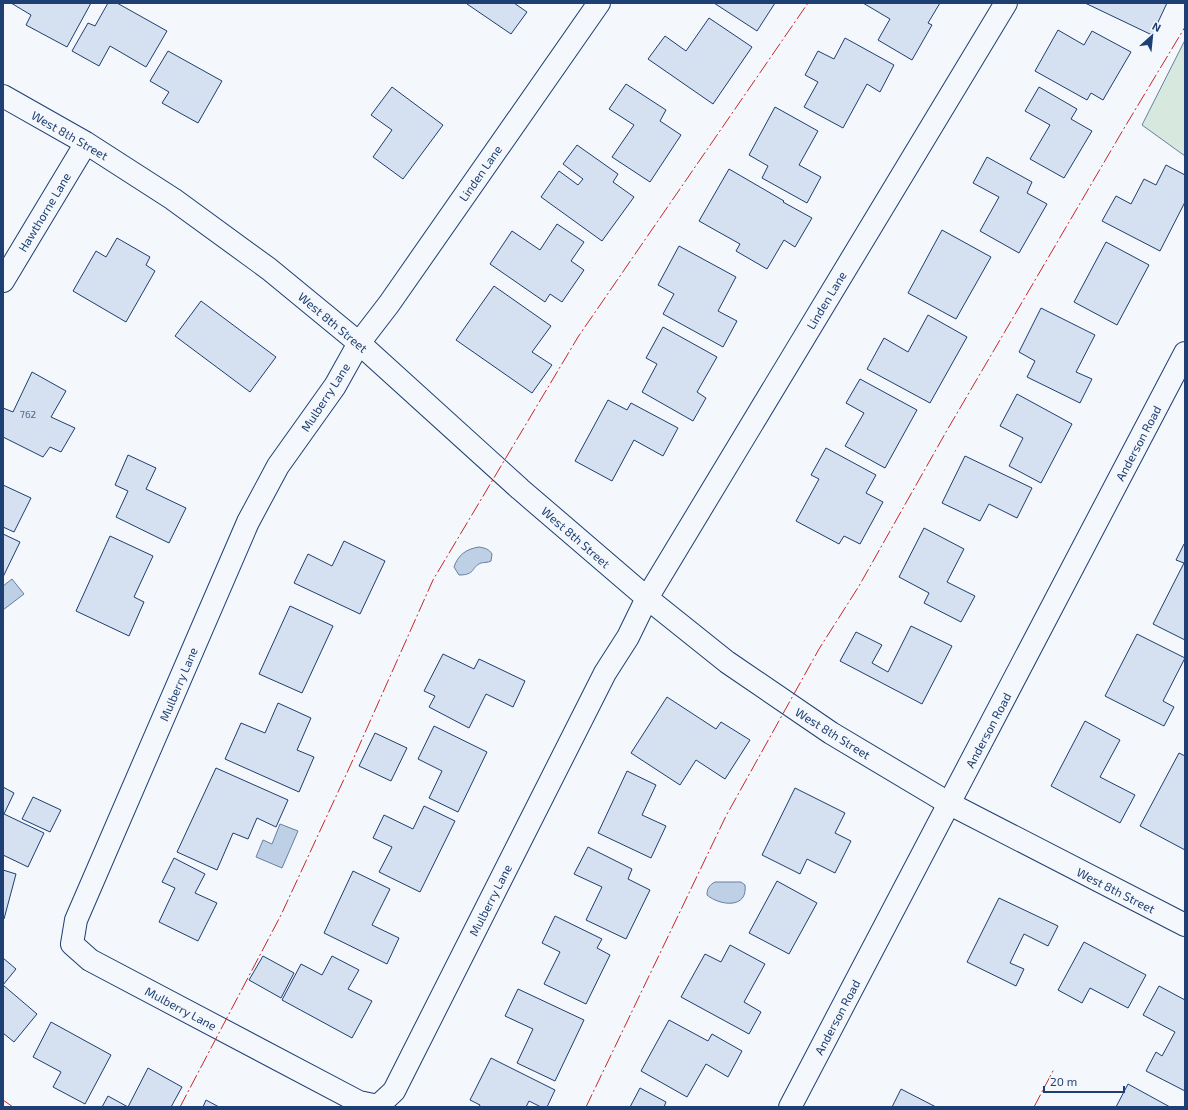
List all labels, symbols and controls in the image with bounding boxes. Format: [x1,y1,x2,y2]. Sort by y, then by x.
north arrow [1132,16,1172,56]
text: N [1150,19,1163,34]
street label: West 8th Street [29,107,111,163]
street label: Linden Lane [456,142,504,204]
street label: Hawthorne Lane [15,170,73,254]
street label: Linden Lane [803,268,849,332]
street label: West 8th Street [296,289,371,355]
street label: Mulberry Lane [298,360,352,434]
street label: Anderson Road [1112,403,1164,483]
house number: 762 [20,408,37,420]
street label: West 8th Street [539,504,613,571]
street label: Mulberry Lane [156,645,200,723]
street label: Anderson Road [962,690,1014,770]
street label: West 8th Street [793,704,873,762]
street label: Mulberry Lane [466,862,514,938]
street label: West 8th Street [1075,864,1158,916]
street label: Anderson Road [811,977,863,1057]
street label: Mulberry Lane [143,983,219,1033]
scale bar [1044,1068,1124,1094]
text: 20 m [1050,1074,1077,1088]

